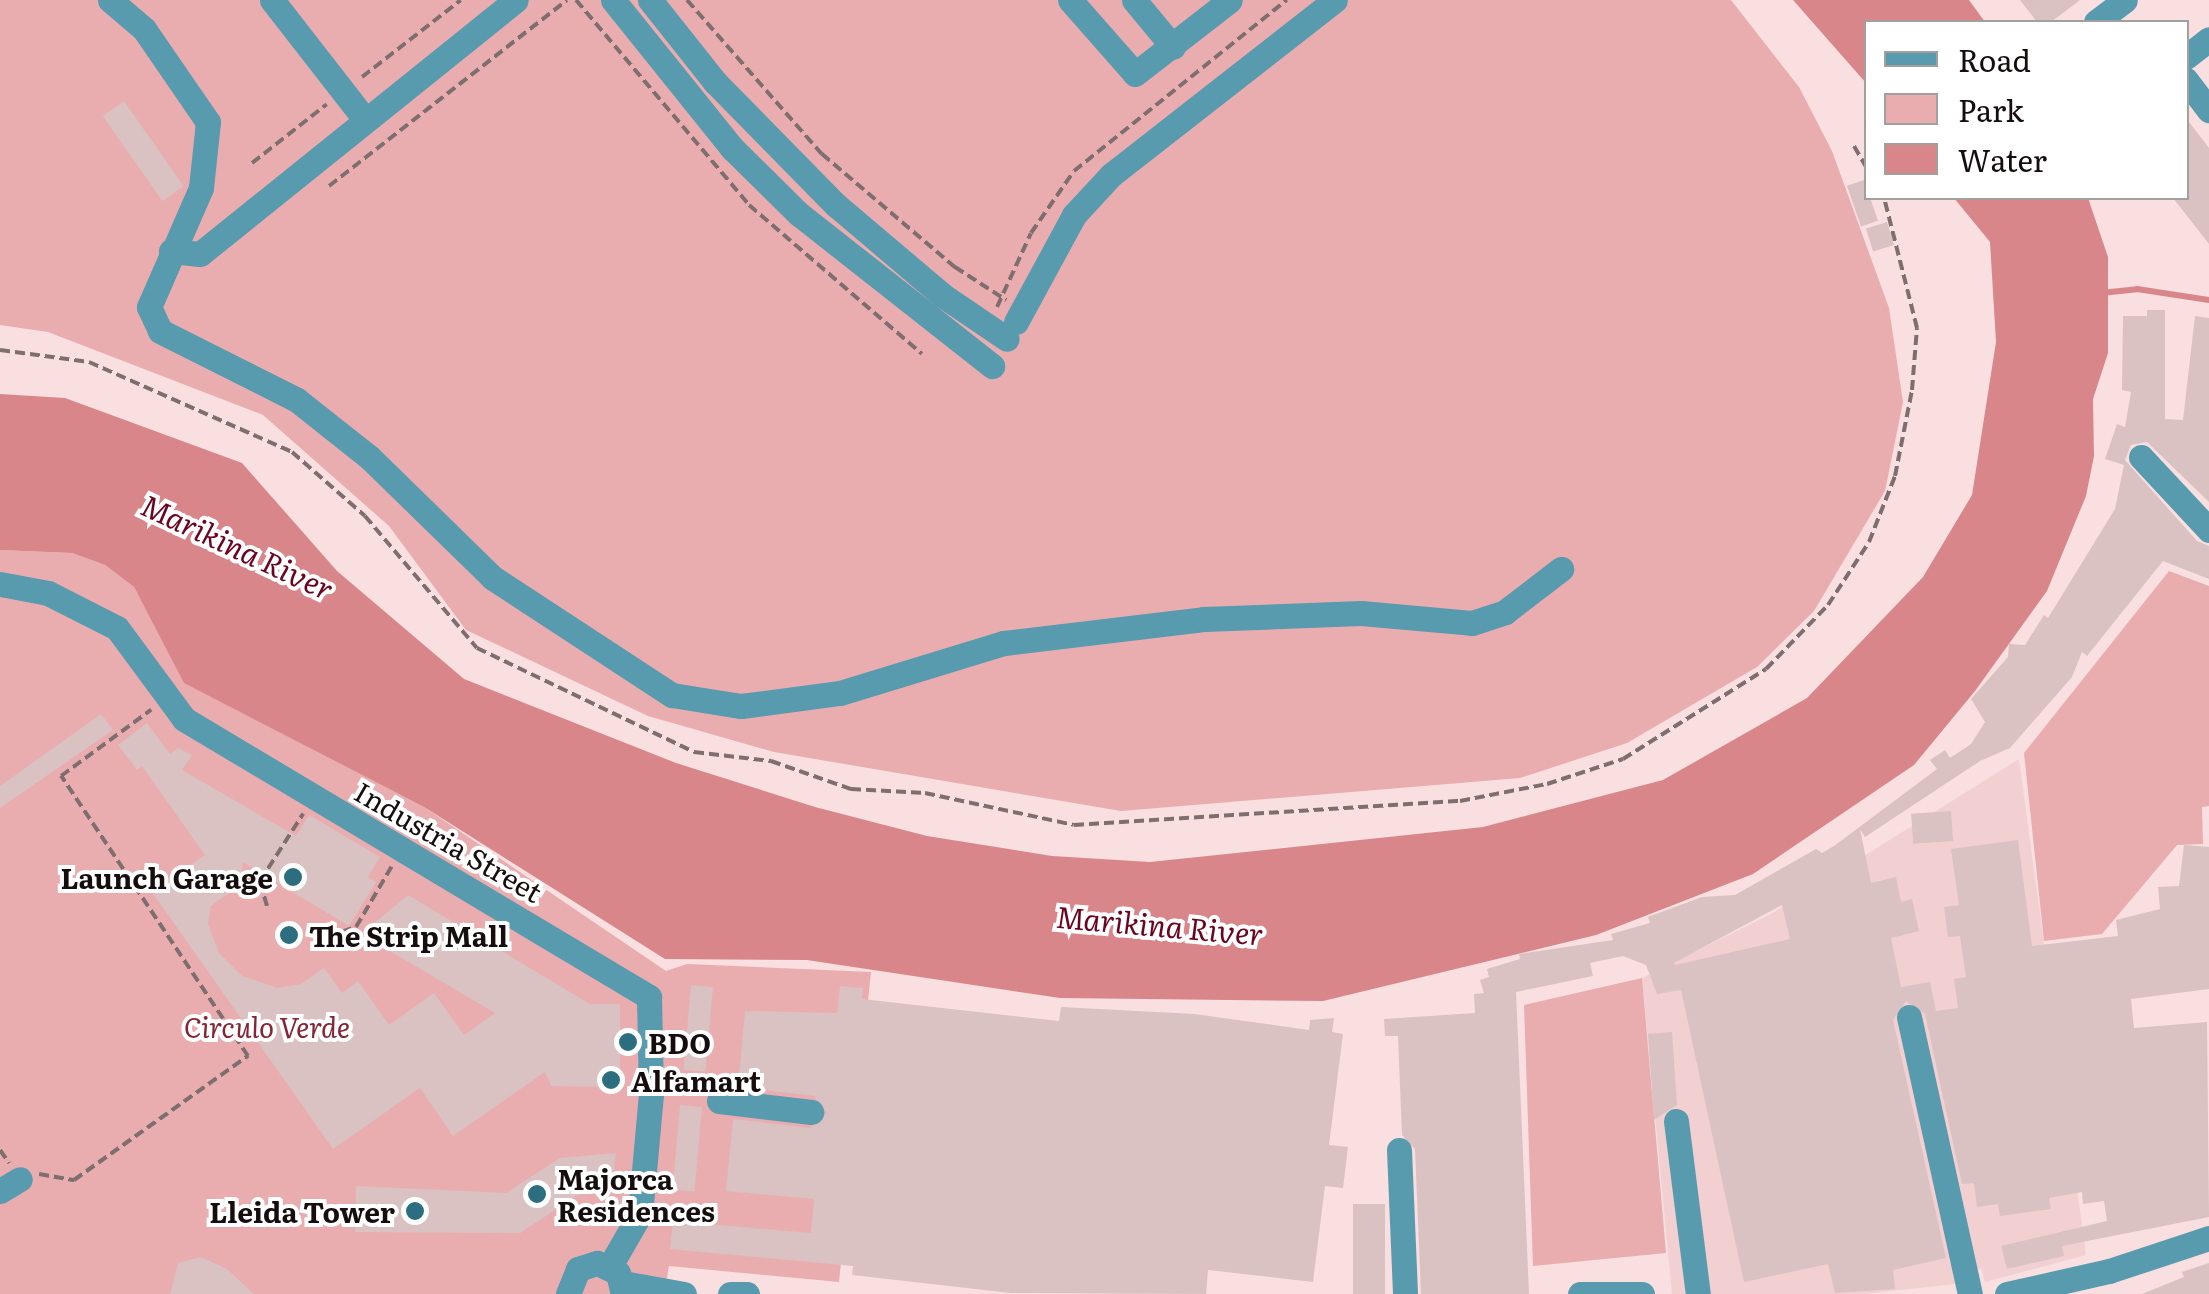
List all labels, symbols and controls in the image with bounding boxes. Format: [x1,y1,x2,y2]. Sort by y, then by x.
legend [1864,20,2189,200]
text: Road [1958,37,2031,81]
text: Park [1958,87,2024,131]
text: Water [1958,137,2047,181]
water label: Marikina River [136,486,340,606]
street label: Industria Street [349,774,549,908]
place label: Launch Garage [60,860,273,894]
marker: Launch Garage [282,866,304,888]
water label: Marikina River [1055,897,1265,951]
place label: The Strip Mall [309,918,508,952]
marker: The Strip Mall [278,924,300,946]
park label: Circulo Verde [184,1009,350,1043]
place label: BDO [648,1025,711,1059]
marker: BDO [617,1031,639,1053]
place label: Alfamart [631,1063,761,1097]
marker: Alfamart [600,1069,622,1091]
place label: Majorca Residences [557,1161,715,1227]
marker: Majorca Residences [526,1183,548,1205]
place label: Lleida Tower [209,1194,395,1228]
marker: Lleida Tower [404,1200,426,1222]

